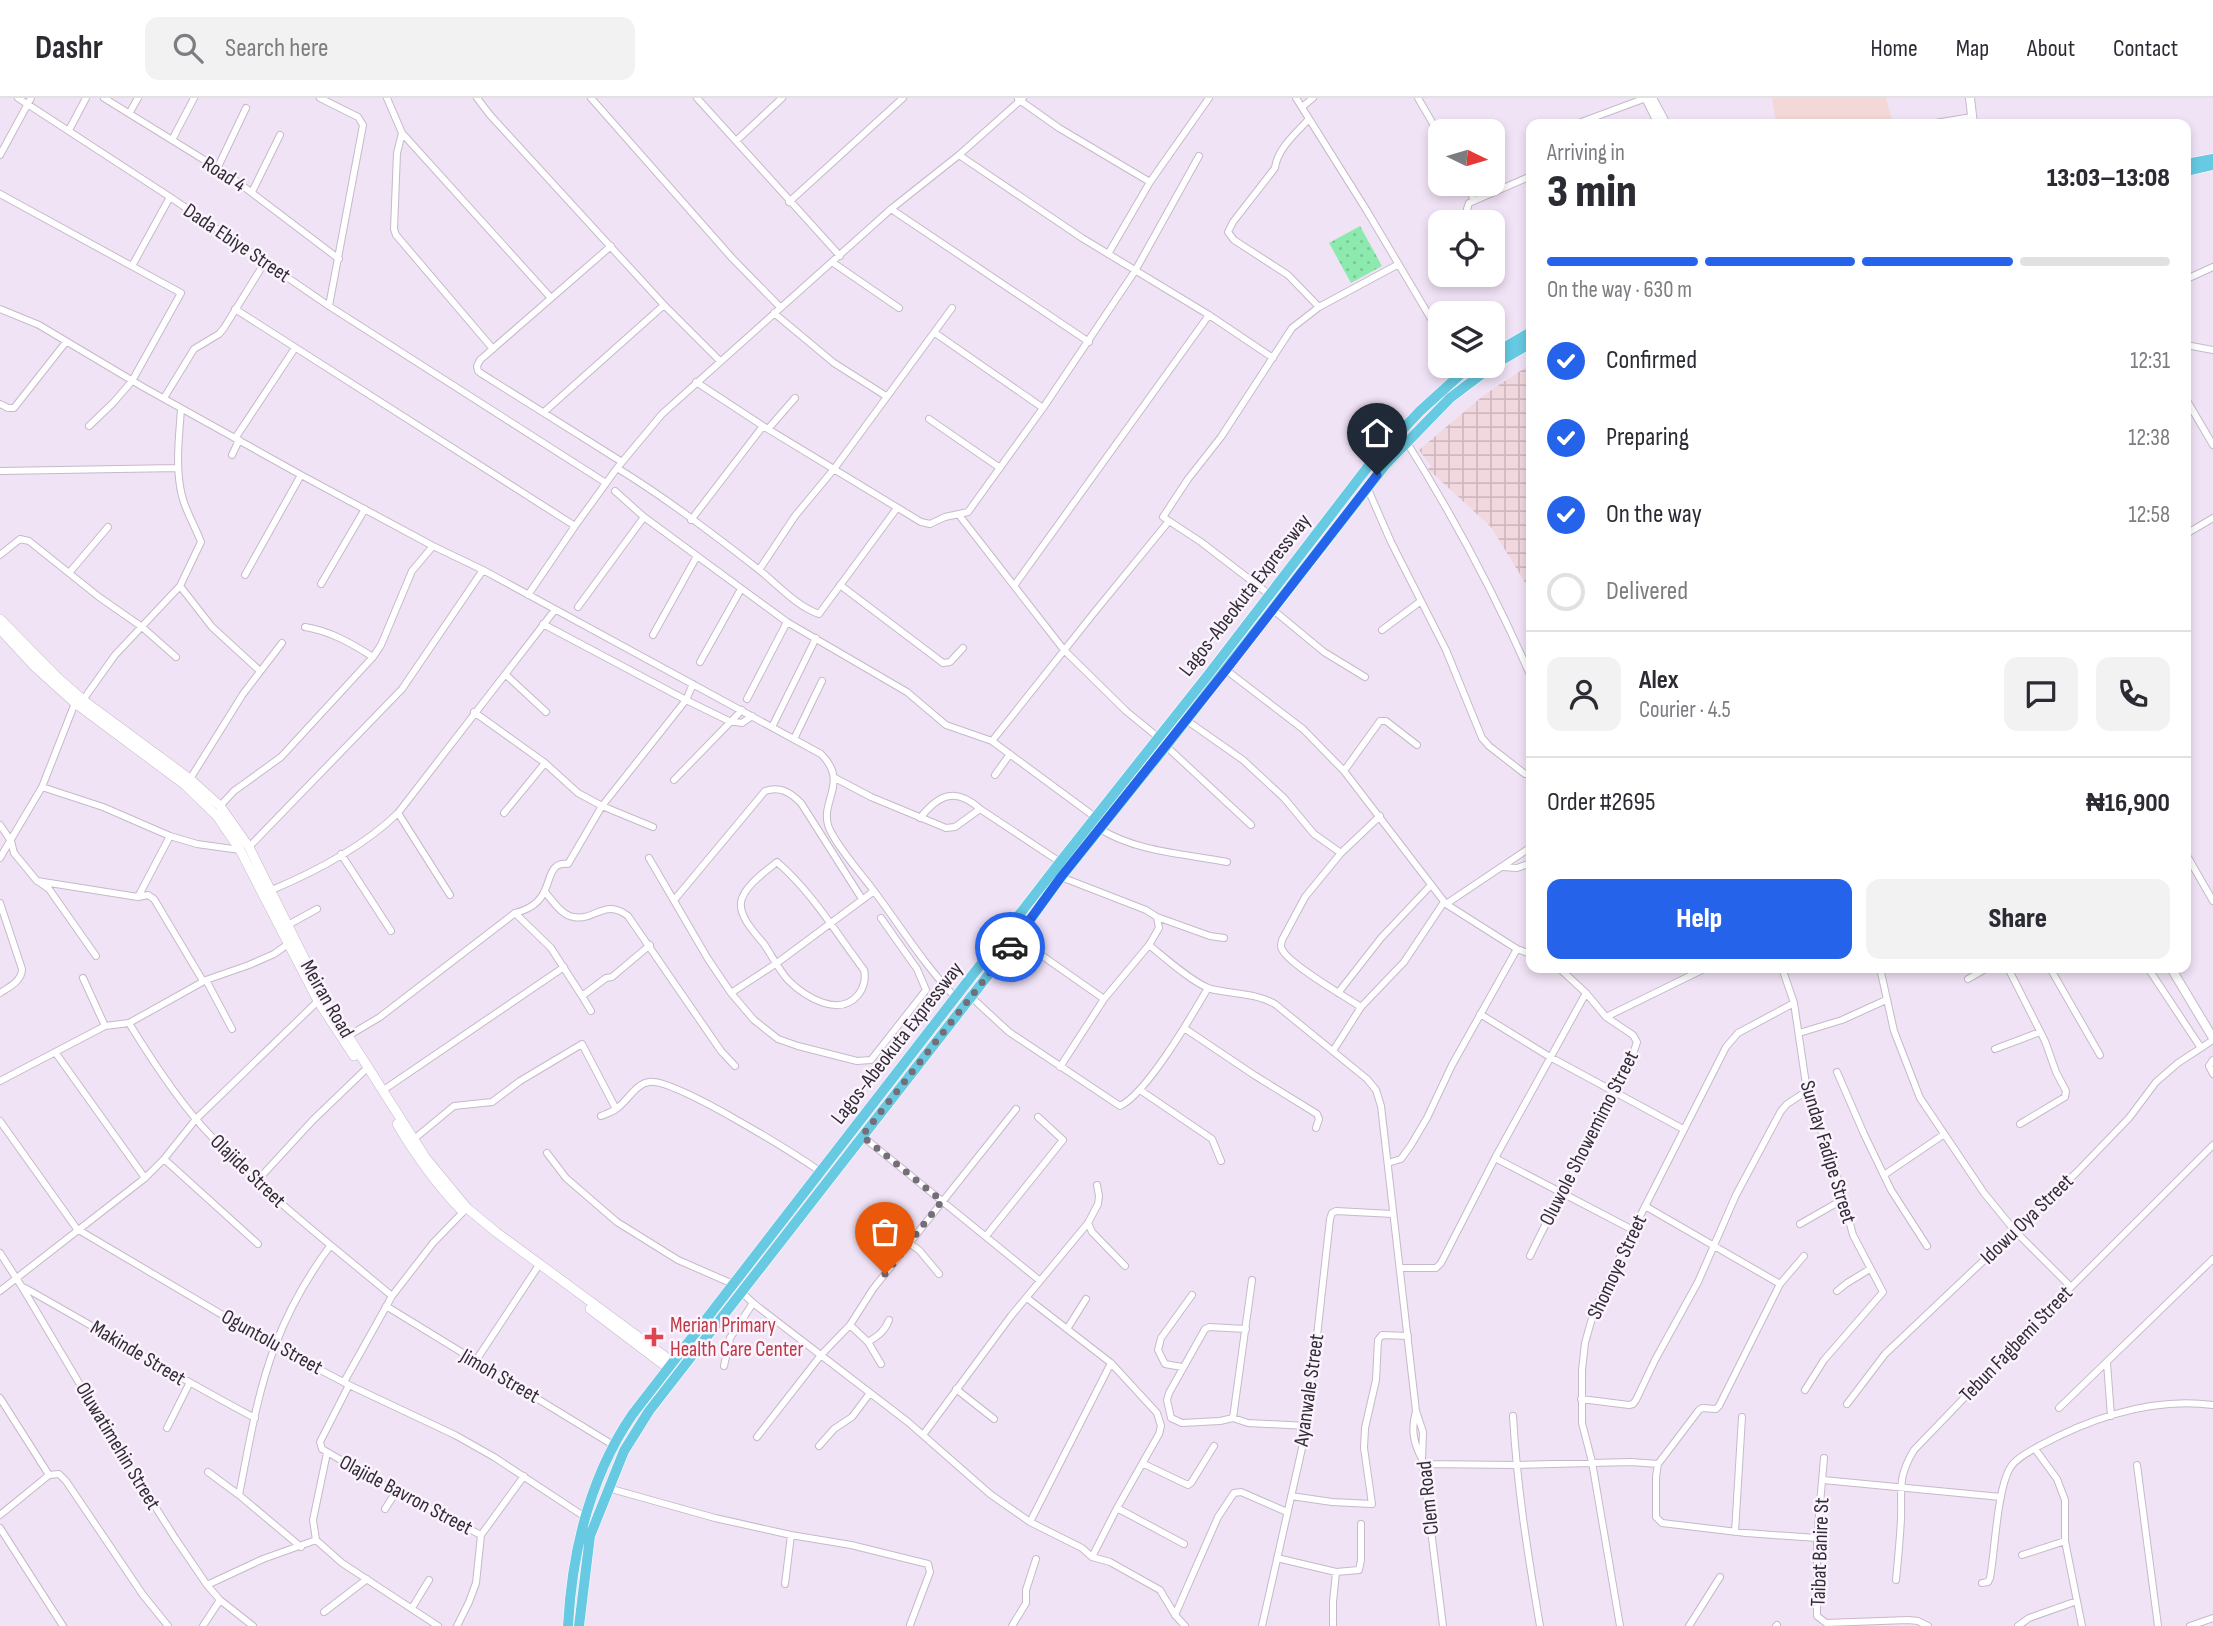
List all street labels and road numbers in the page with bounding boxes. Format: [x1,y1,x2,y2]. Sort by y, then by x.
street label: Road 4 [197,151,251,197]
street label: Dada Ebiye Street [179,198,295,288]
street label: Lagos-Abeokuta Expressway [1174,509,1316,681]
street label: Meiran Road [295,956,359,1042]
street label: Lagos-Abeokuta Expressway [826,957,968,1129]
street label: Oluwole Showemimo Street [1534,1046,1644,1230]
street label: Sunday Fadipe Street [1794,1078,1862,1226]
street label: Olajide Street [205,1129,291,1213]
street label: Idowu Oya Street [1975,1169,2079,1269]
street label: Shomoye Street [1582,1211,1652,1323]
street label: Tebun Fagbemi Street [1954,1281,2078,1407]
street label: Oguntolu Street [217,1304,327,1380]
street label: Makinde Street [86,1315,190,1391]
street label: Ayanwale Street [1289,1332,1329,1449]
street label: Jimoh Street [455,1343,544,1409]
street label: Oluwatimehin Street [70,1378,166,1514]
street label: Olajide Bavron Street [335,1449,477,1541]
street label: Clem Road [1412,1460,1444,1536]
street label: Taibat Banire St [1806,1497,1834,1607]

